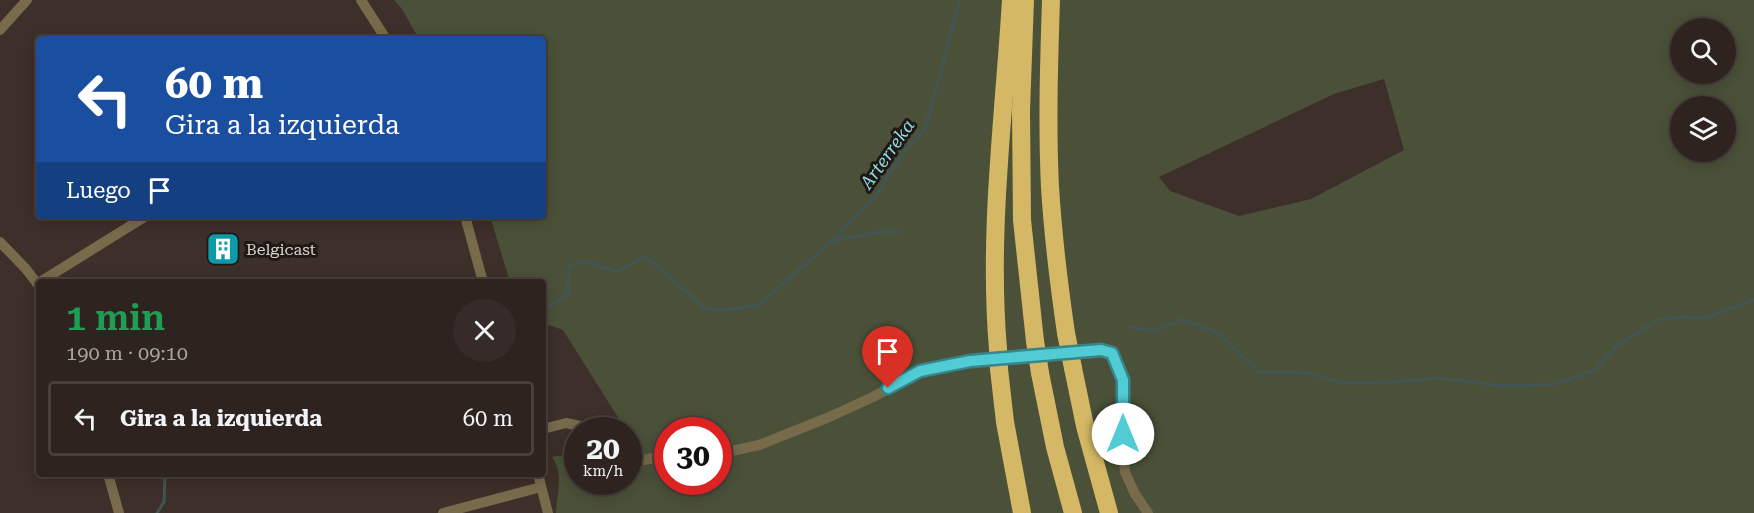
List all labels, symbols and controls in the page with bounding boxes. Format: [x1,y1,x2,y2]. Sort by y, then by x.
map controls [1670,18,1736,162]
button: search [1670,18,1736,84]
text: 60 m [165,59,263,108]
icon: left [66,60,144,138]
button: layers [1670,96,1736,162]
text: Gira a la izquierda [165,109,400,141]
water label: Arterreka [855,115,919,193]
icon: arrive [143,174,176,207]
text: Luego [66,178,131,203]
building icon: Belgicast [205,231,241,267]
place label: Belgicast [246,240,316,259]
text: 1 min [66,297,165,339]
button: close [453,299,516,362]
pin [862,326,913,388]
icon: arrive [871,335,904,368]
text: 190 m · 09:10 [66,341,188,365]
icon: left [69,402,102,435]
position arrow [1091,402,1155,466]
text: Gira a la izquierda [120,406,322,431]
text: 60 m [463,406,513,431]
speed limit sign: 30 [654,417,732,495]
text: 20 [586,431,620,466]
text: km/h [583,462,623,480]

